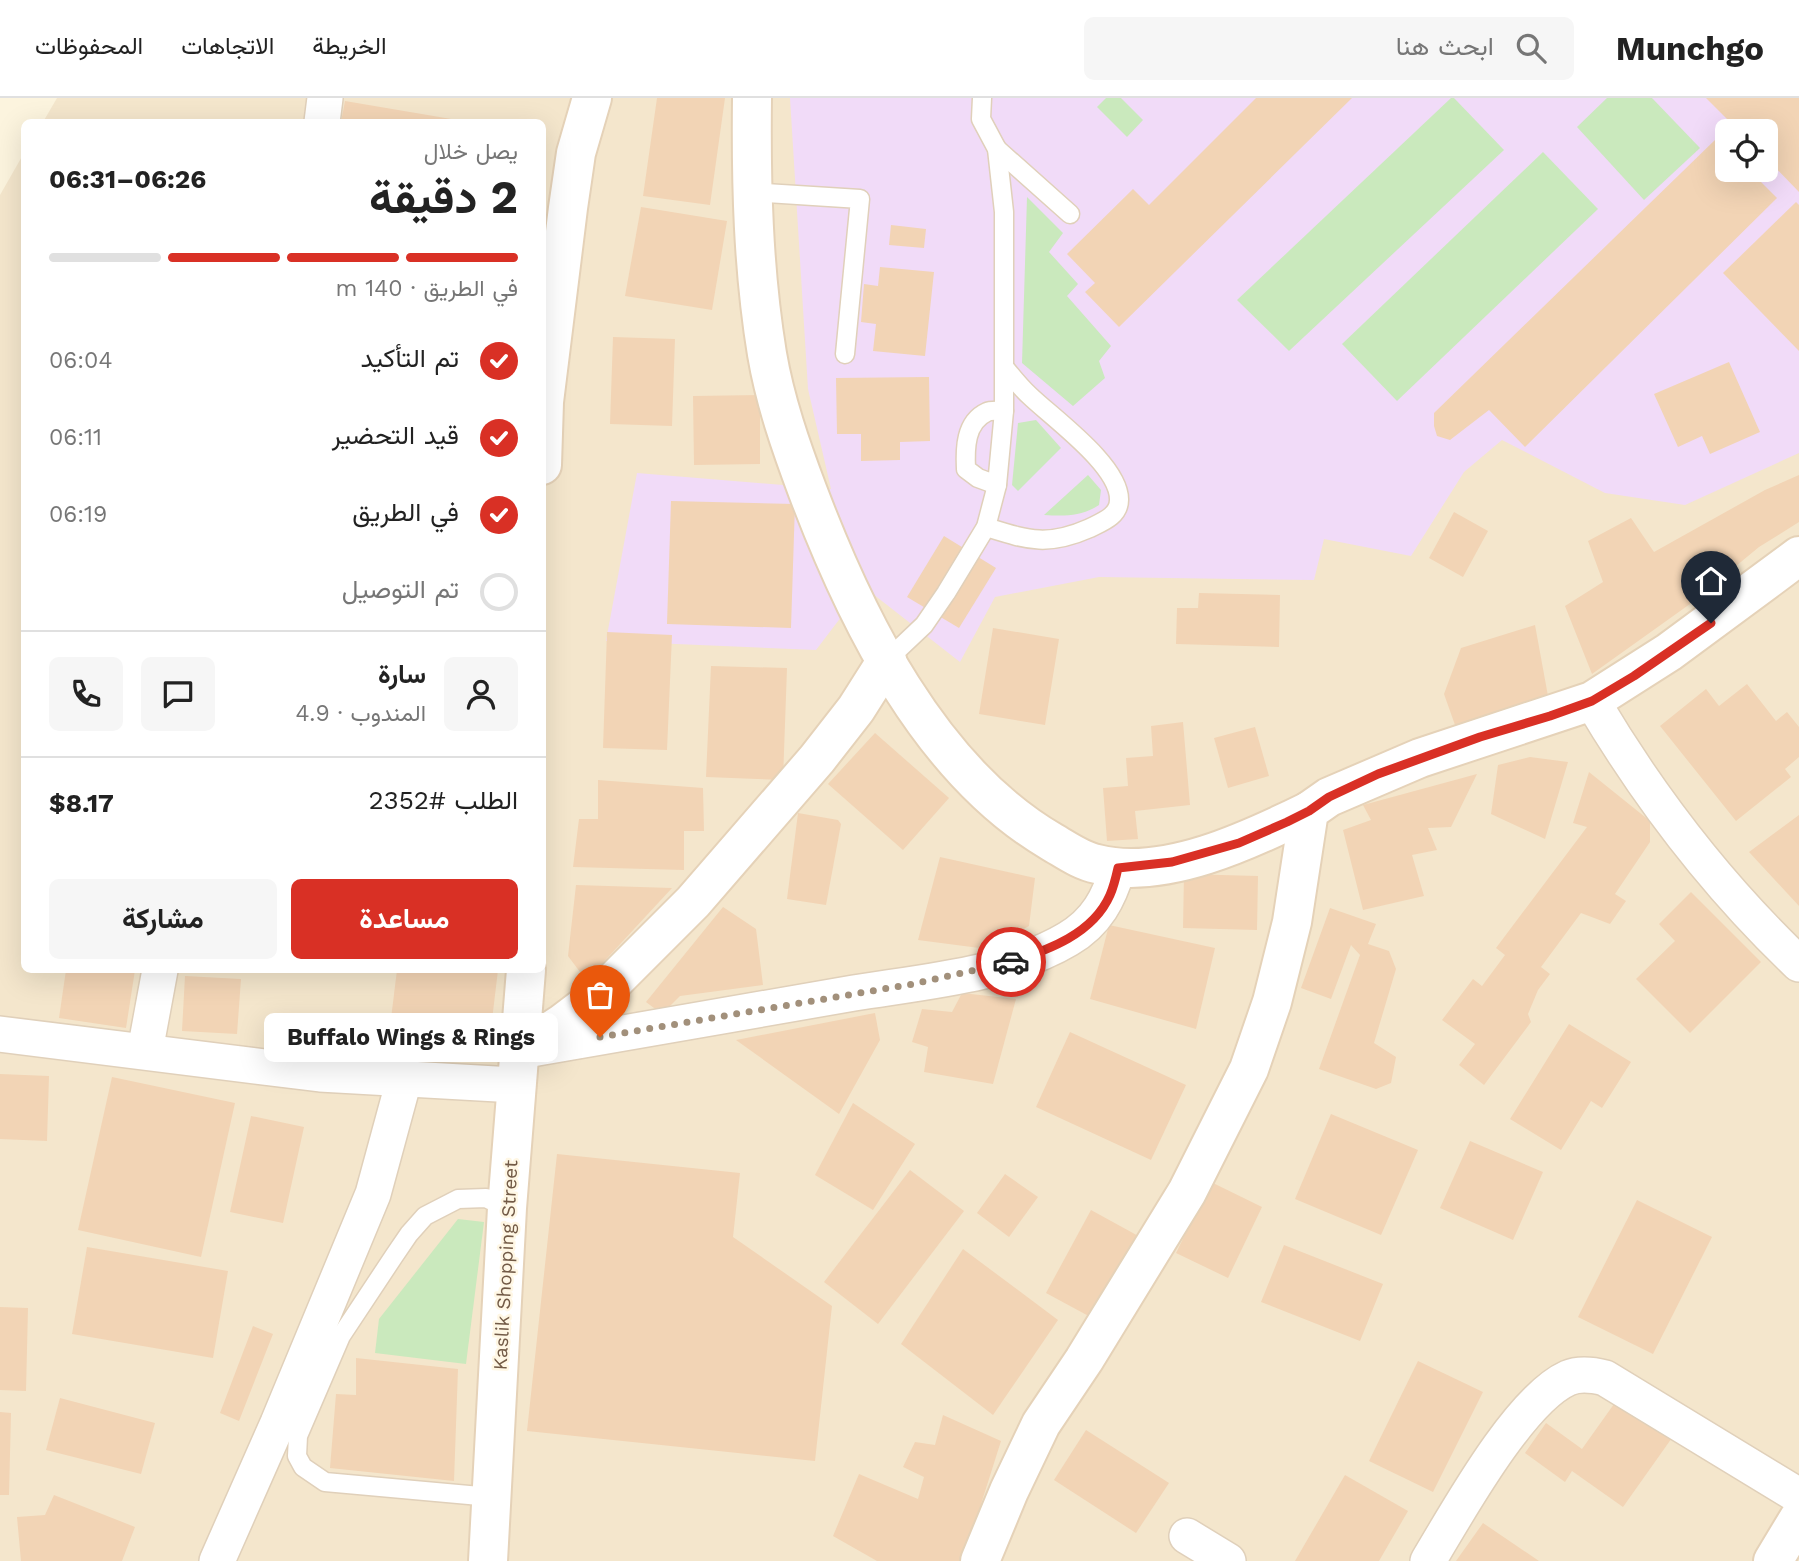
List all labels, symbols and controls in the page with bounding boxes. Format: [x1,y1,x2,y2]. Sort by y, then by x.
search box [1084,17,1574,80]
icon: search [1512,29,1550,67]
text: Munchgo [1616,29,1764,68]
text: ابحث هنا [1396,31,1494,61]
text: المحفوظات [35,32,143,60]
text: الاتجاهات [181,32,274,60]
text: الخريطة [312,32,387,60]
map controls [1715,119,1778,182]
button: locate [1715,119,1778,182]
text: يصل خلال [424,138,518,165]
text: 06:26–06:31 [49,164,206,194]
text: 2 دقيقة [369,170,518,224]
text: في الطريق · 140 m [335,275,518,302]
icon: check [480,342,518,380]
text: تم التأكيد [361,343,459,373]
text: 06:04 [49,347,112,374]
icon: check [480,419,518,457]
text: قيد التحضير [332,420,459,450]
text: 06:11 [49,424,102,451]
icon: check [480,496,518,534]
text: في الطريق [352,497,459,527]
text: 06:19 [49,501,107,528]
pin [1681,551,1741,623]
icon: home [1692,562,1730,600]
text: تم التوصيل [342,574,459,604]
button: phone [49,657,123,731]
button: chat [141,657,215,731]
button: person [444,657,518,731]
text: سارة [378,659,426,689]
text: المندوب · 4.9 [296,700,426,727]
text: الطلب #2352 [368,785,518,815]
text: $8.17 [49,788,114,818]
button: مشاركة [49,879,277,959]
button: مساعدة [291,879,518,959]
courier [976,927,1046,997]
icon: car [992,943,1030,981]
pin [570,965,630,1037]
icon: bag [581,976,619,1014]
callout: Buffalo Wings & Rings [264,1012,558,1062]
text: Buffalo Wings & Rings [287,1024,535,1051]
street label: Kaslik Shopping Street [489,1159,522,1371]

